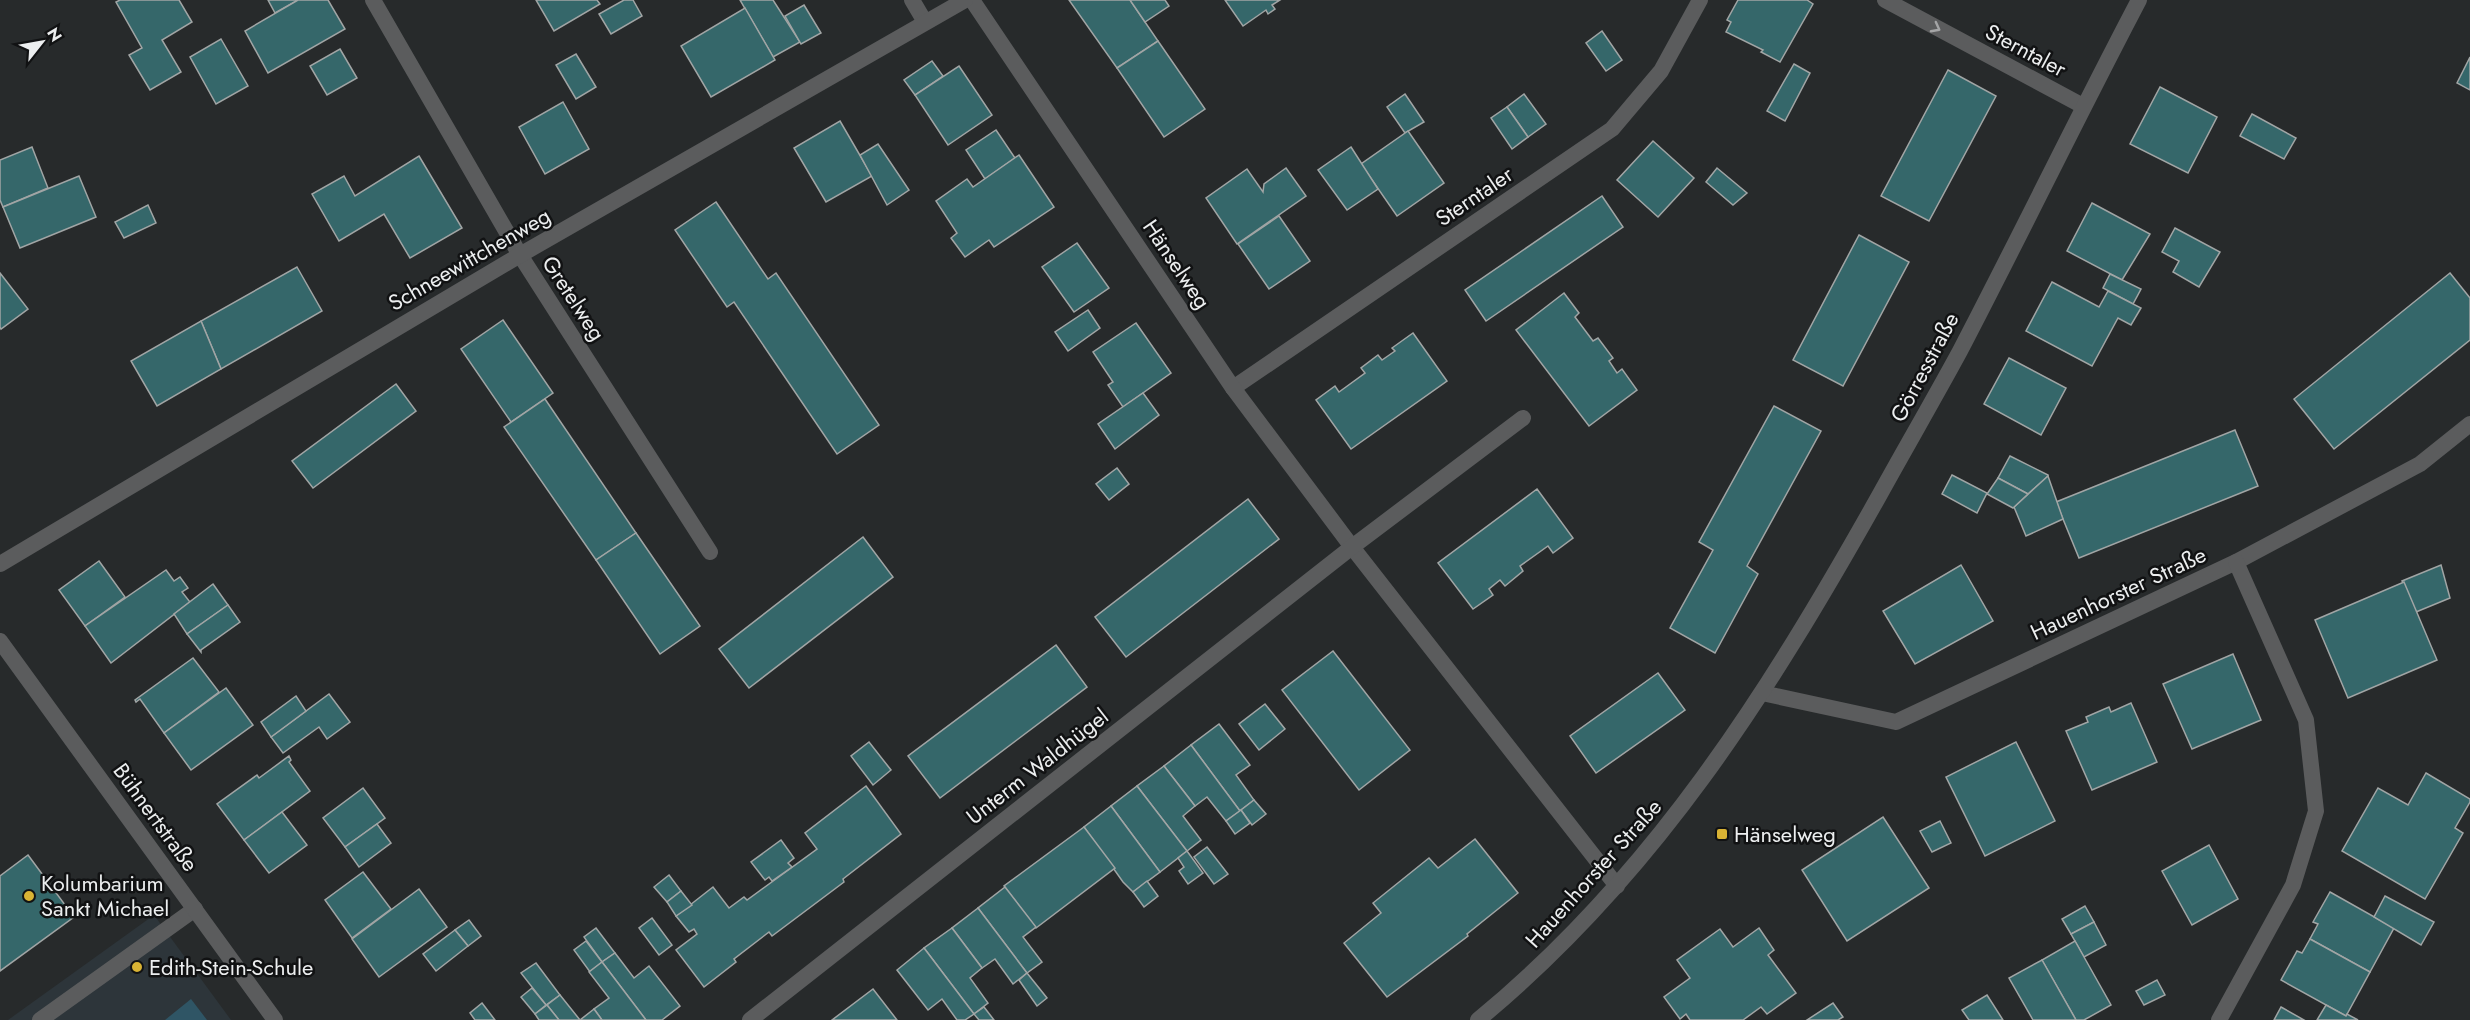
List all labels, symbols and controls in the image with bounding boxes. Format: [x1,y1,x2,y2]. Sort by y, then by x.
north arrow [12,12,72,72]
street label: Sterntaler [1980,15,2073,85]
one-way arrow [1930,21,1940,32]
text: N [41,23,68,46]
street label: Sterntaler [1429,158,1520,234]
street label: Schneewittchenweg [382,199,556,319]
street label: Hänselweg [1135,213,1219,315]
street label: Gretelweg [534,249,614,347]
street label: Görresstraße [1882,306,1966,428]
street label: Hauenhorster Straße [2025,538,2211,648]
street label: Unterm Waldhügel [959,700,1115,832]
street label: Bühnertstraße [106,756,206,878]
street label: Hauenhorster Straße [1517,791,1669,955]
place label: Hänselweg [1734,818,1836,850]
marker: Hänselweg [1715,827,1729,841]
place label: Kolumbarium Sankt Michael [41,867,169,924]
marker: Kolumbarium Sankt Michael [22,889,36,903]
place label: Edith-Stein-Schule [149,951,313,983]
marker: Edith-Stein-Schule [130,960,144,974]

